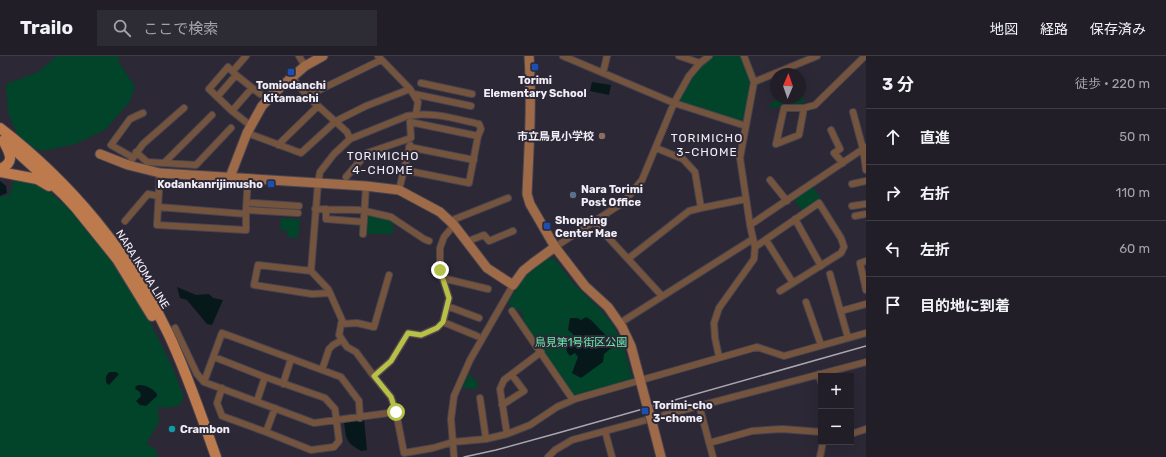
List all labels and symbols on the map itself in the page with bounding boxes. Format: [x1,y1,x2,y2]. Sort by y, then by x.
marker: Torimi Elementary School [530,62,540,72]
marker: Tomiodanchi Kitamachi [286,67,296,77]
north arrow [770,68,806,104]
place label: Torimi Elementary School [483,74,587,100]
place label: Tomiodanchi Kitamachi [256,79,326,105]
place label: 市立鳥見小学校 [517,130,594,143]
marker: 市立鳥見小学校 [597,131,607,141]
district label: TORIMICHO 3-CHOME [671,131,743,159]
district label: TORIMICHO 4-CHOME [347,149,419,177]
place label: Kodankanrijimusho [157,178,263,191]
marker: Kodankanrijimusho [266,179,276,189]
place label: Nara Torimi Post Office [581,183,643,209]
marker: Nara Torimi Post Office [568,190,578,200]
place label: Shopping Center Mae [555,214,618,240]
marker: Shopping Center Mae [542,221,552,231]
street label: NARA IKOMA LINE [113,227,172,311]
route end [431,261,449,279]
park label: 鳥見第1号街区公園 [535,336,627,349]
place label: Torimi-cho 3-chome [653,399,713,425]
route start [387,403,405,421]
marker: Torimi-cho 3-chome [640,406,650,416]
place label: Crambon [180,423,230,436]
marker: Crambon [167,424,177,434]

